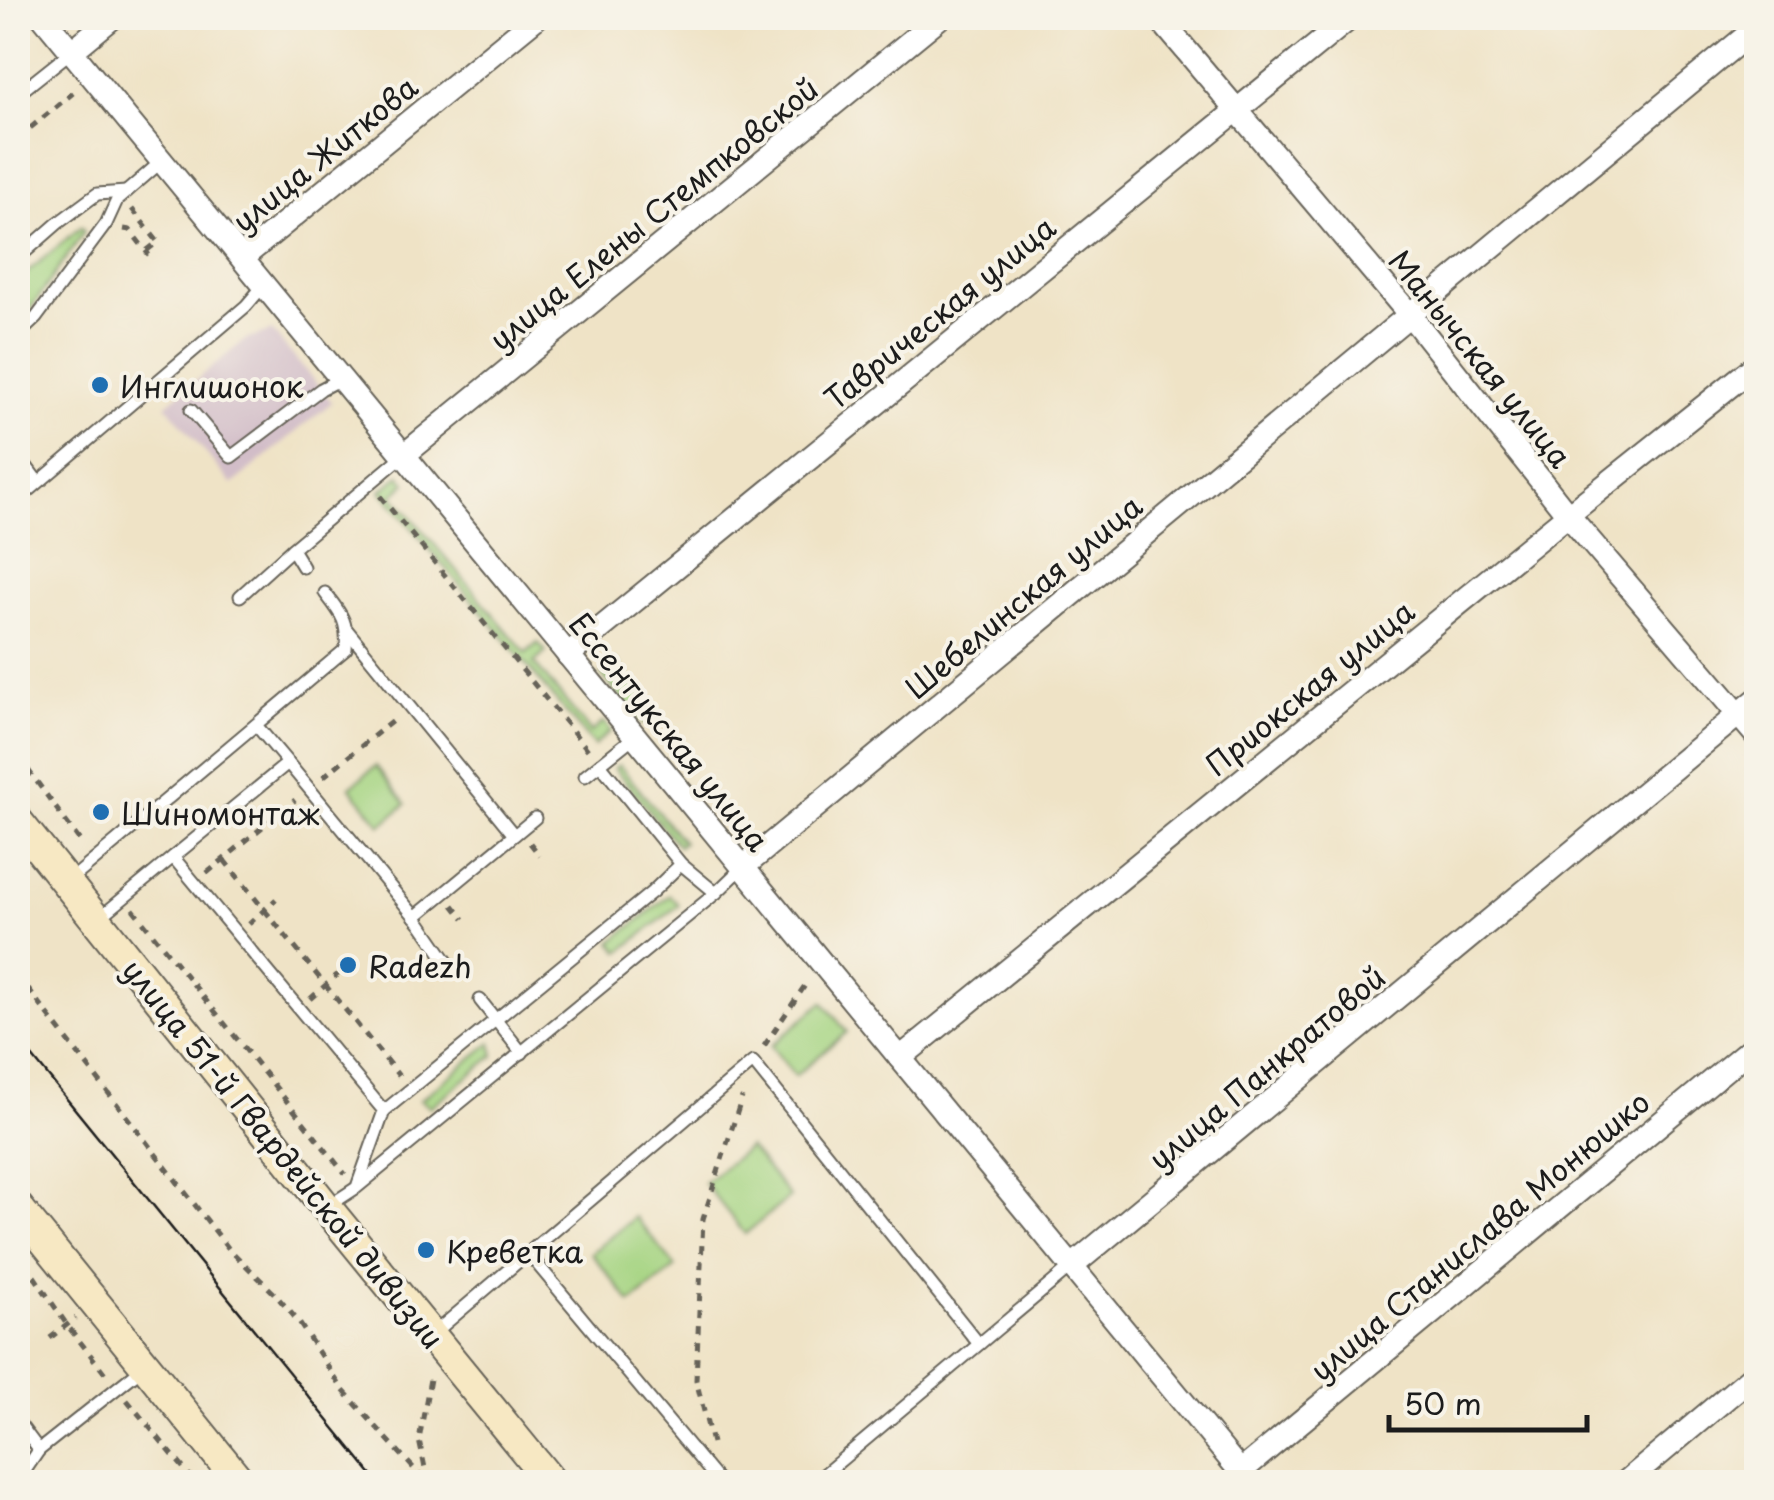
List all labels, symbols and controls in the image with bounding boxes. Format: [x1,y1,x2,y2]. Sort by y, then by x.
street label: улица Житкова [221,64,427,242]
street label: улица Елены Стемпковской [479,66,827,360]
street label: Таврическая улица [814,204,1064,420]
street label: Манычская улица [1379,239,1583,477]
place label: Инглишонок [120,363,304,408]
marker: Инглишонок [89,374,111,396]
street label: Шебелинская улица [895,483,1151,709]
street label: Приокская улица [1195,588,1423,785]
street label: Ессентукская улица [559,602,781,860]
place label: Шиномонтаж [121,790,320,835]
marker: Шиномонтаж [90,801,112,823]
place label: Radezh [368,943,472,988]
street label: улица 51-й Гвардейской дивизии [112,948,456,1358]
marker: Radezh [337,954,359,976]
street label: улица Панкратовой [1138,954,1394,1180]
street label: улица Станислава Монюшко [1299,1079,1659,1391]
place label: Креветка [446,1228,583,1273]
marker: Креветка [415,1239,437,1261]
scale bar [1389,1370,1586,1432]
text: 50 m [1404,1380,1482,1425]

